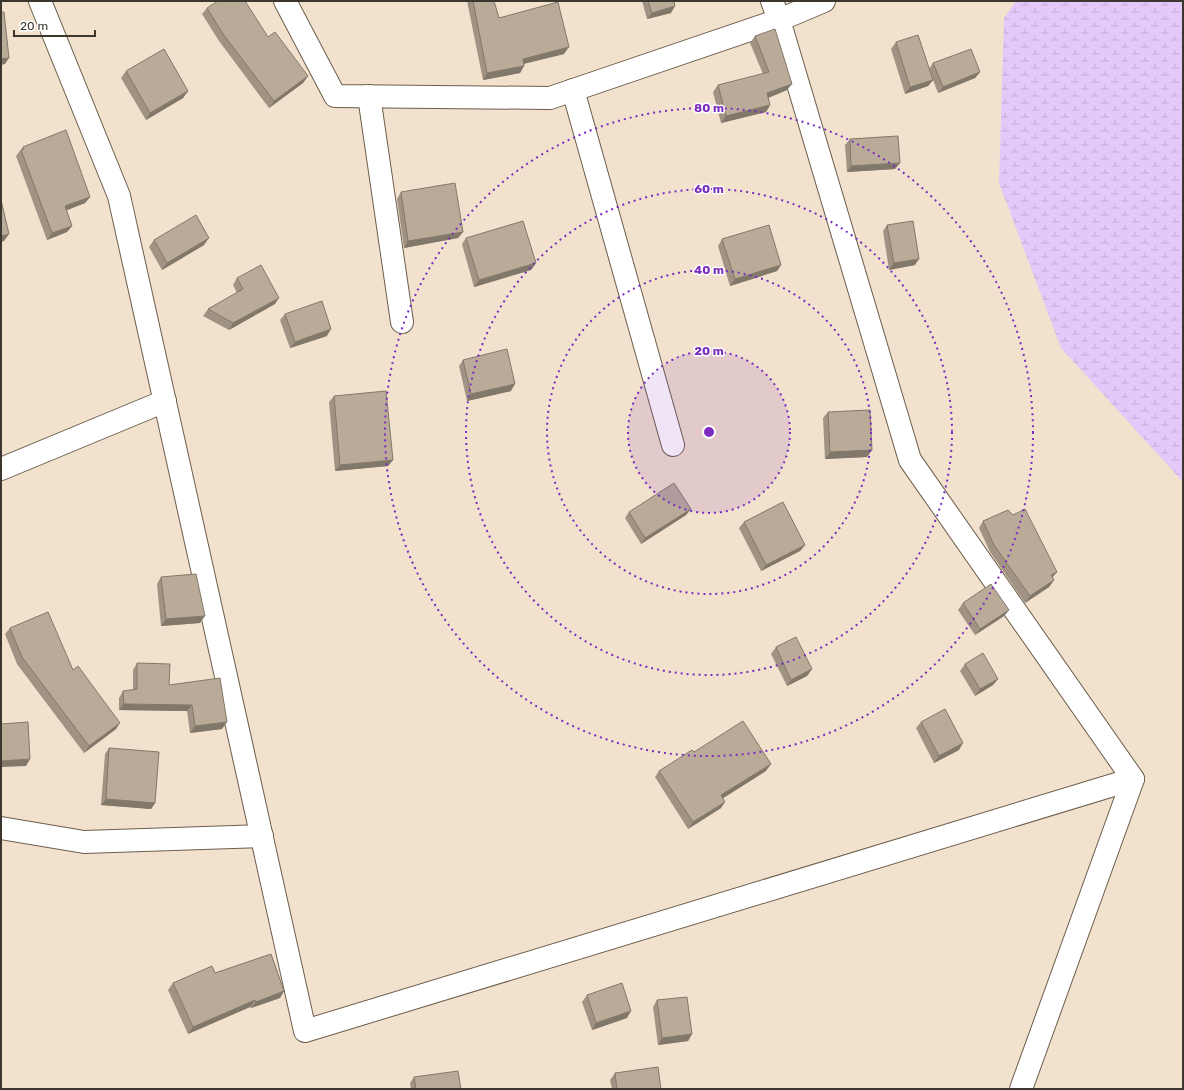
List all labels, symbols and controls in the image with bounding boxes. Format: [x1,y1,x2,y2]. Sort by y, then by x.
scale bar [14,12,95,38]
text: 20 m [20,19,48,33]
text: 80 m [694,101,724,115]
text: 60 m [694,182,724,196]
text: 40 m [694,263,724,277]
text: 20 m [694,344,724,358]
centre of rings [702,425,716,439]

